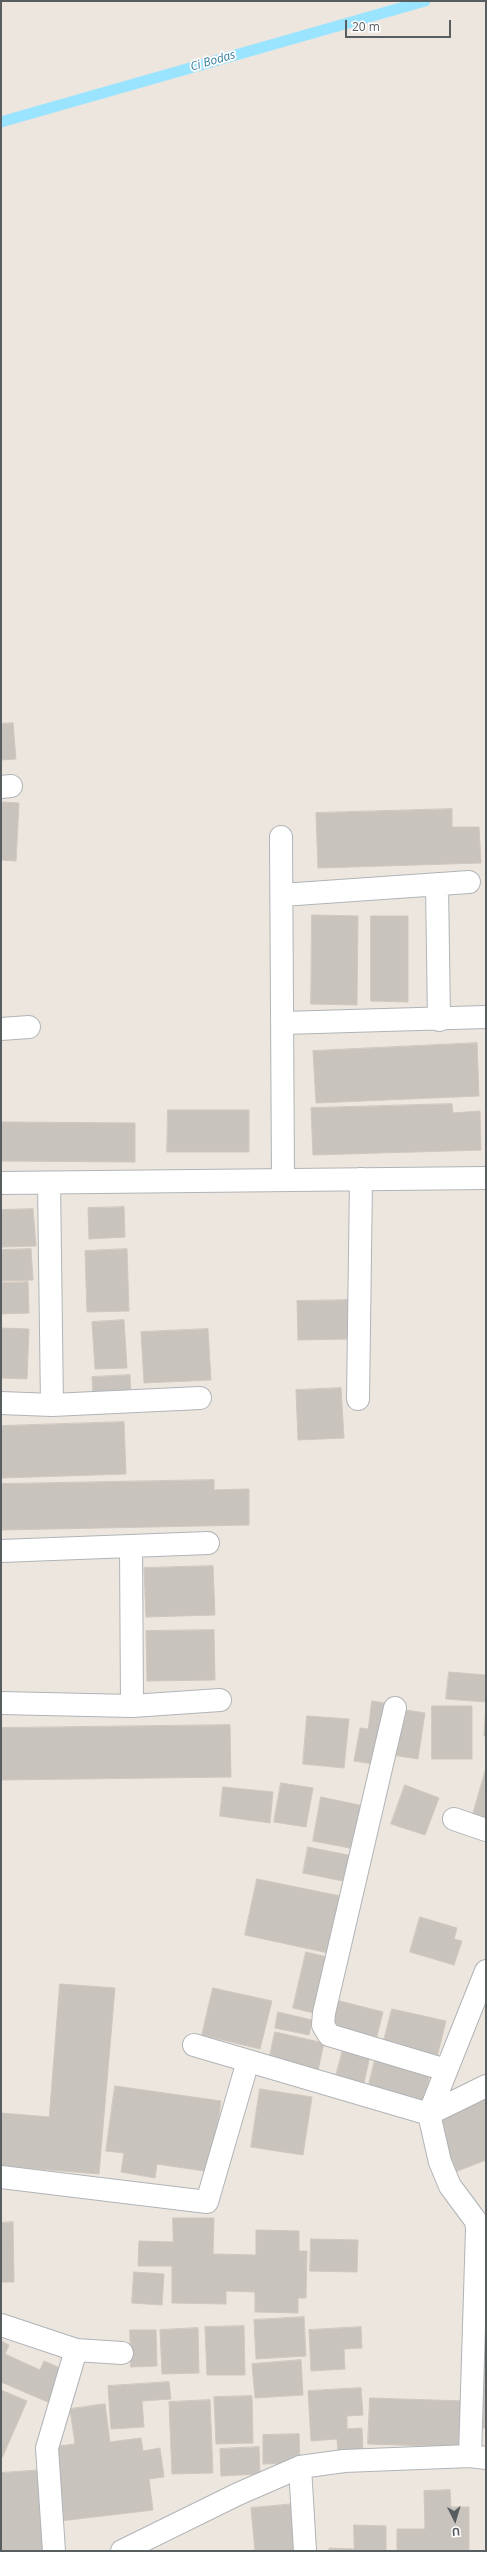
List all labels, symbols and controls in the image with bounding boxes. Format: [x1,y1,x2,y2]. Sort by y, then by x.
scale bar [347,12,453,38]
text: 20 m [352,18,380,35]
water label: Ci Bodas [189,48,237,74]
north arrow [435,2500,475,2540]
text: U [451,2525,461,2540]

